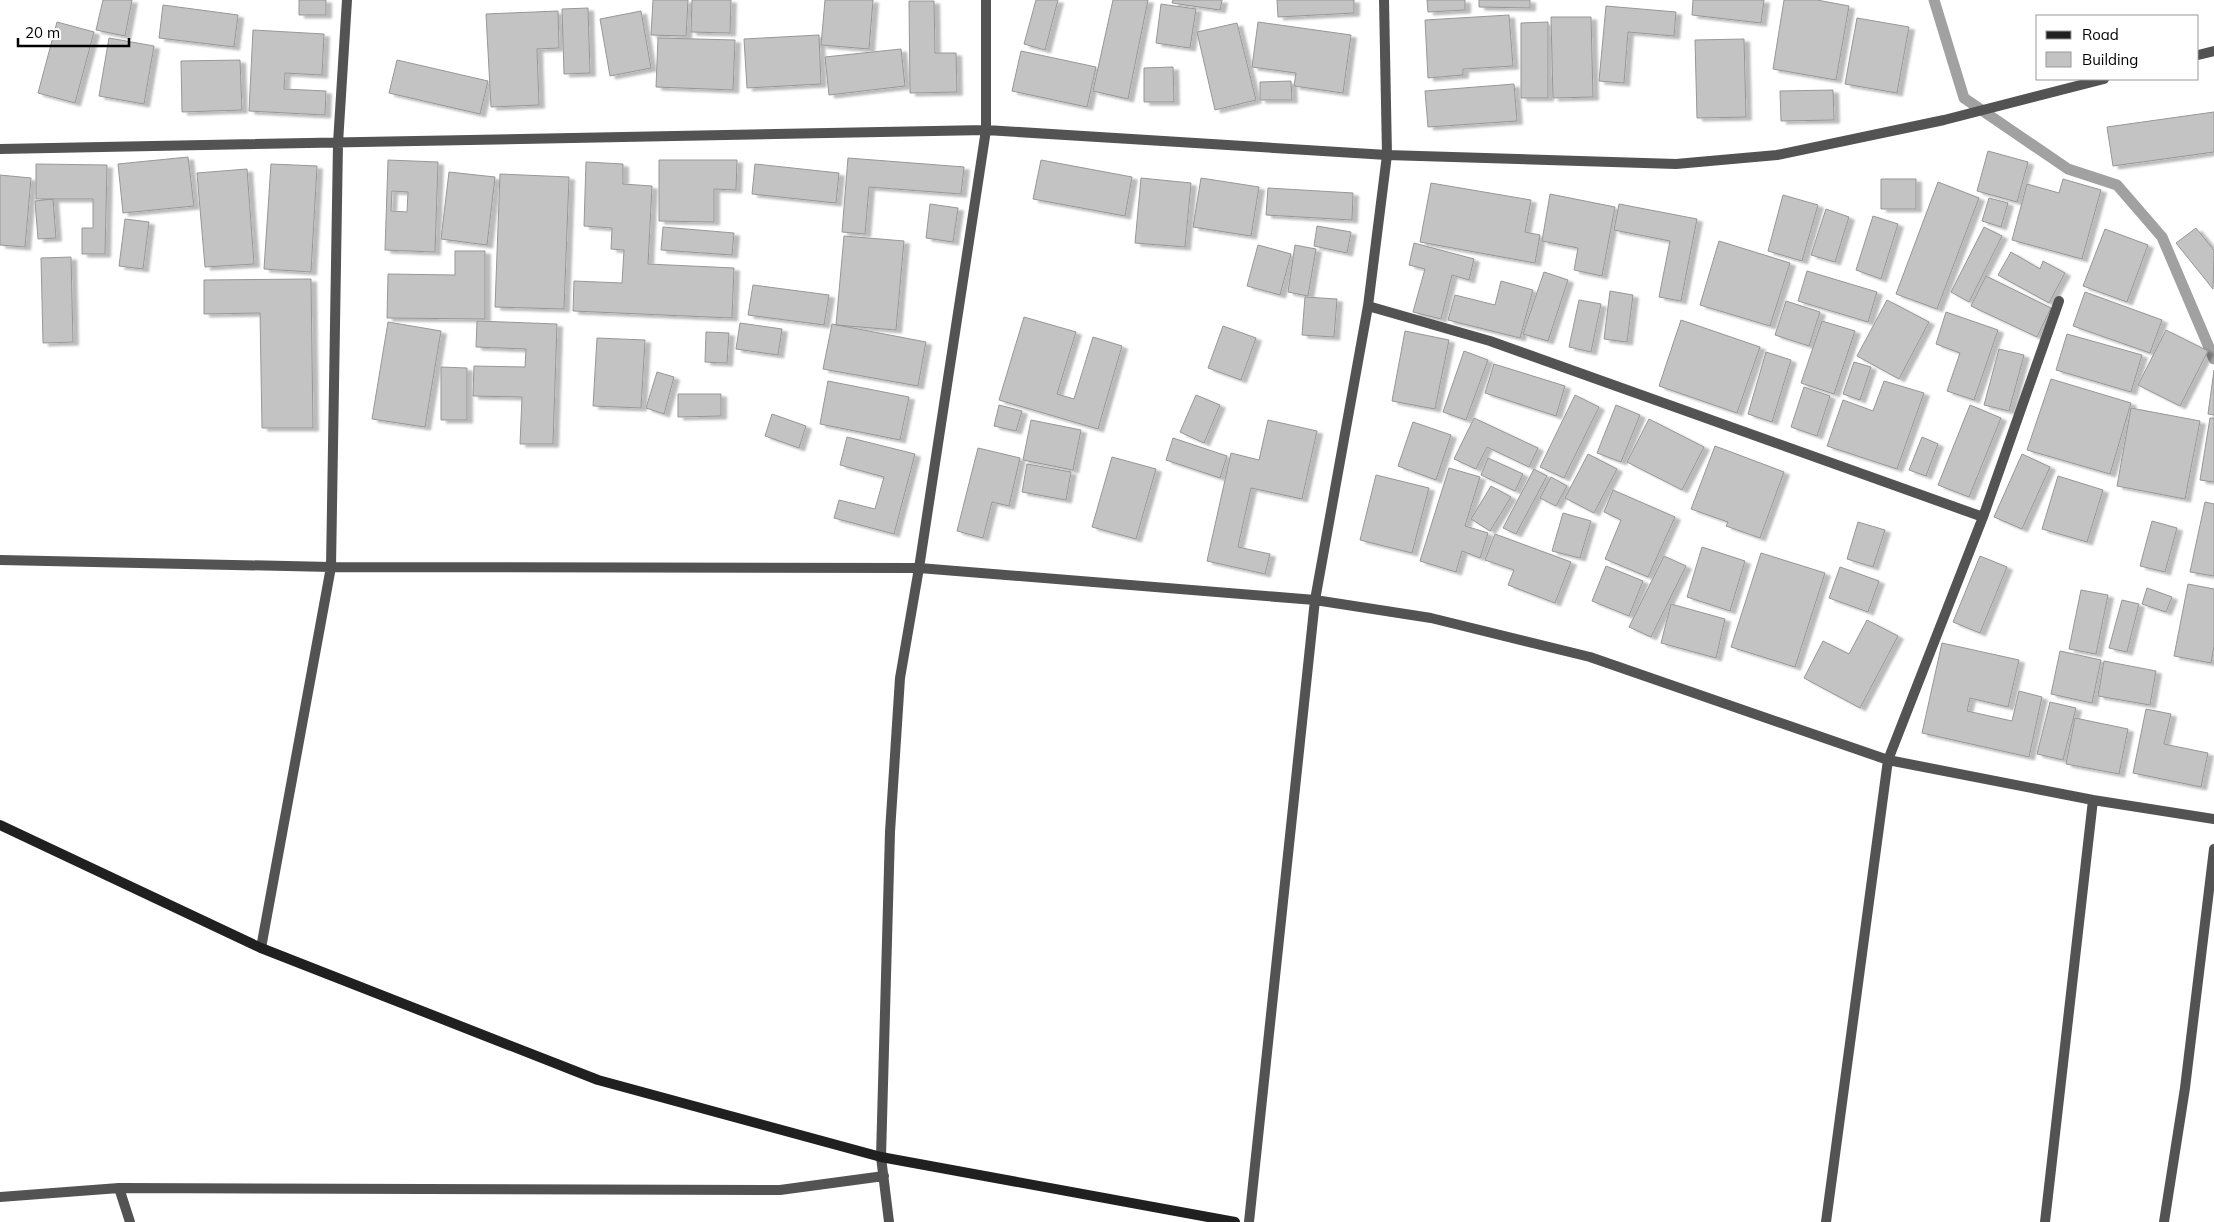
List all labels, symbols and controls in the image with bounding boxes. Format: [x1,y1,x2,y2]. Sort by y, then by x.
scale bar [18,15,129,47]
legend [2036,15,2199,80]
text: 20 m [25,23,60,42]
text: Road [2082,25,2119,44]
text: Building [2082,50,2138,69]

